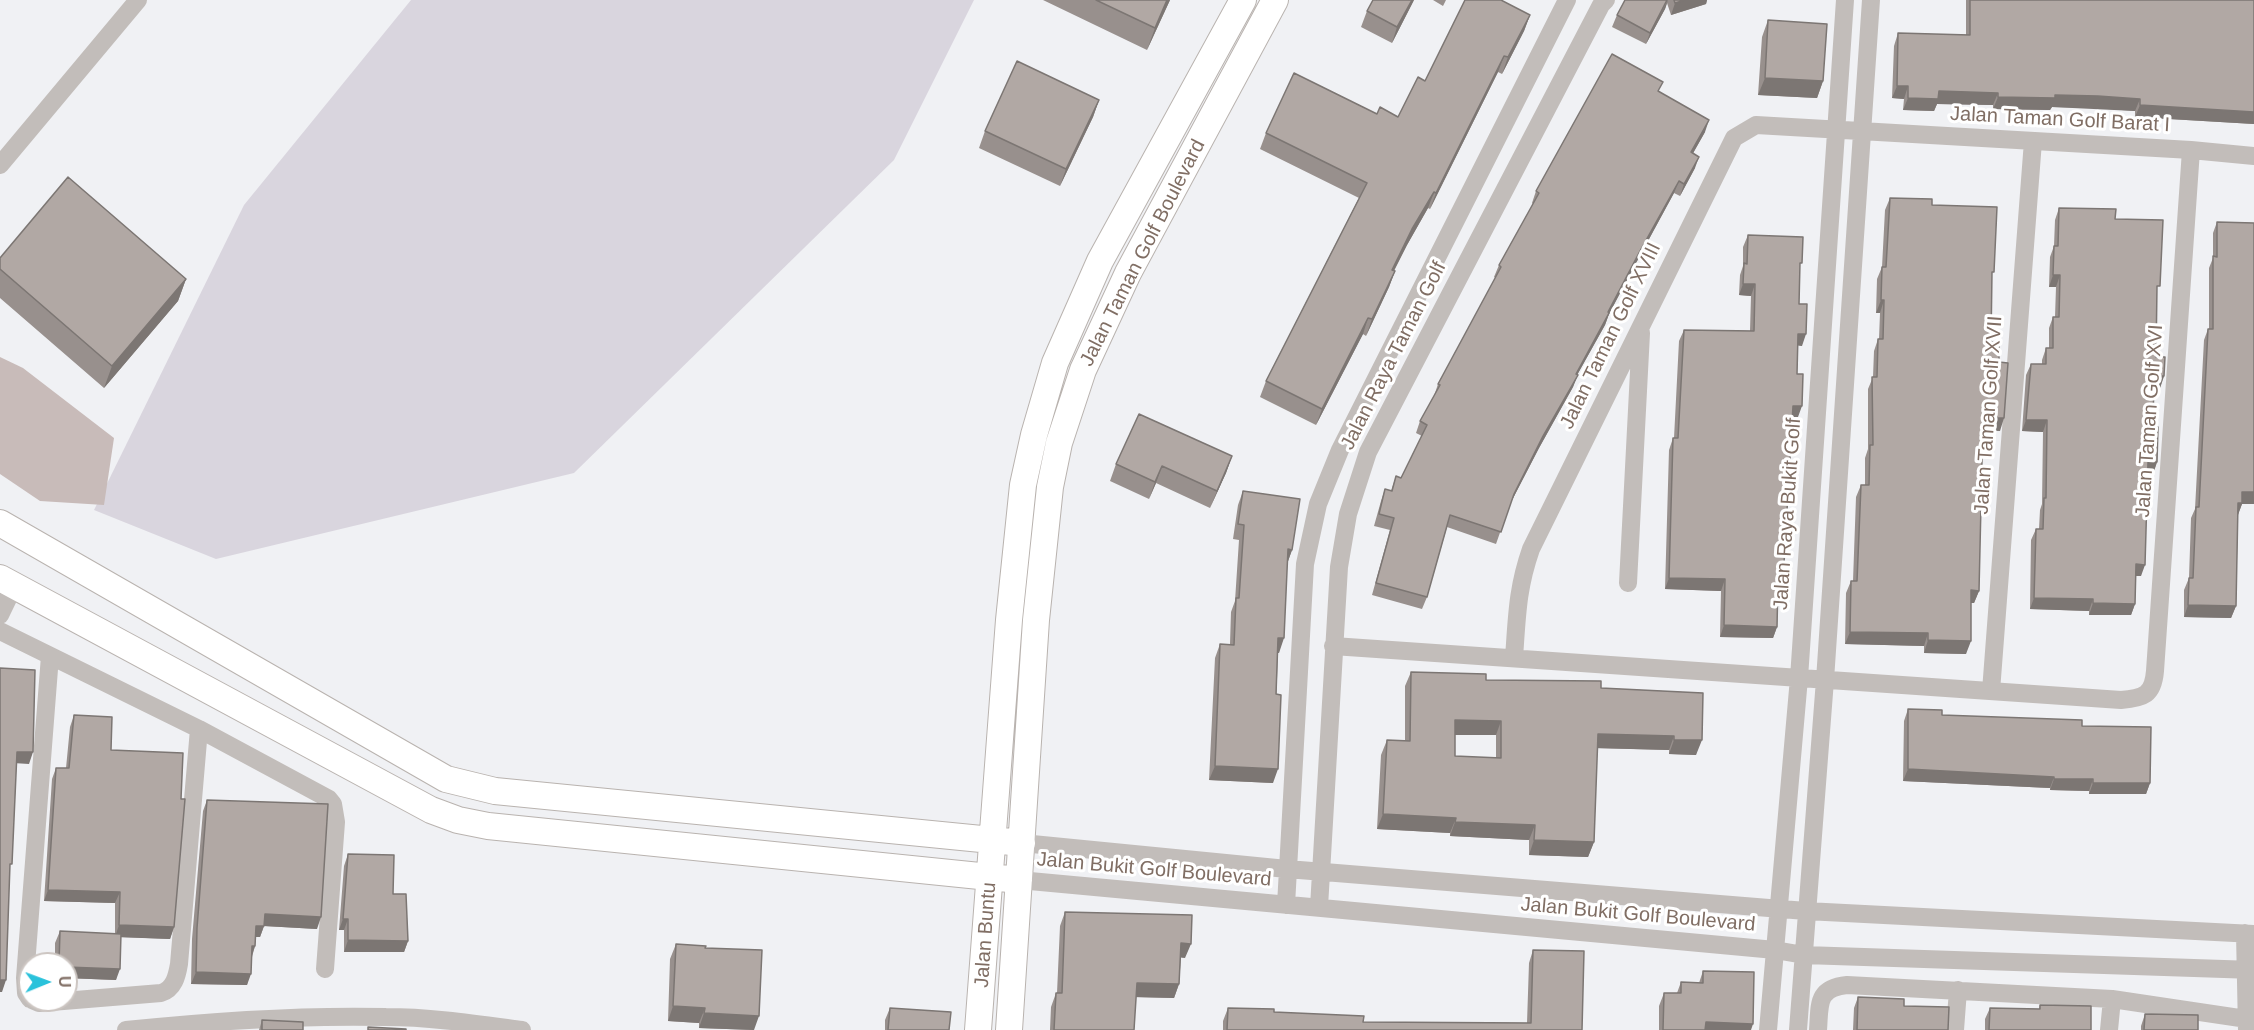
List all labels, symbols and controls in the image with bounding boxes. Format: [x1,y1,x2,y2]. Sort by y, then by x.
street label: Jalan Taman Golf Barat I [1949,102,2171,138]
street label: Jalan Taman Golf Boulevard [1075,136,1211,370]
street label: Jalan Taman Golf XVIII [1555,239,1667,433]
street label: Jalan Raya Taman Golf [1336,258,1452,454]
street label: Jalan Taman Golf XVII [1970,315,2008,515]
street label: Jalan Taman Golf XVI [2131,324,2169,518]
street label: Jalan Raya Bukit Golf [1769,417,1807,611]
street label: Jalan Bukit Golf Boulevard [1036,848,1272,892]
street label: Jalan Buntu [970,881,1002,989]
street label: Jalan Bukit Golf Boulevard [1520,893,1756,937]
north arrow [18,952,78,1012]
text: U [56,976,73,988]

